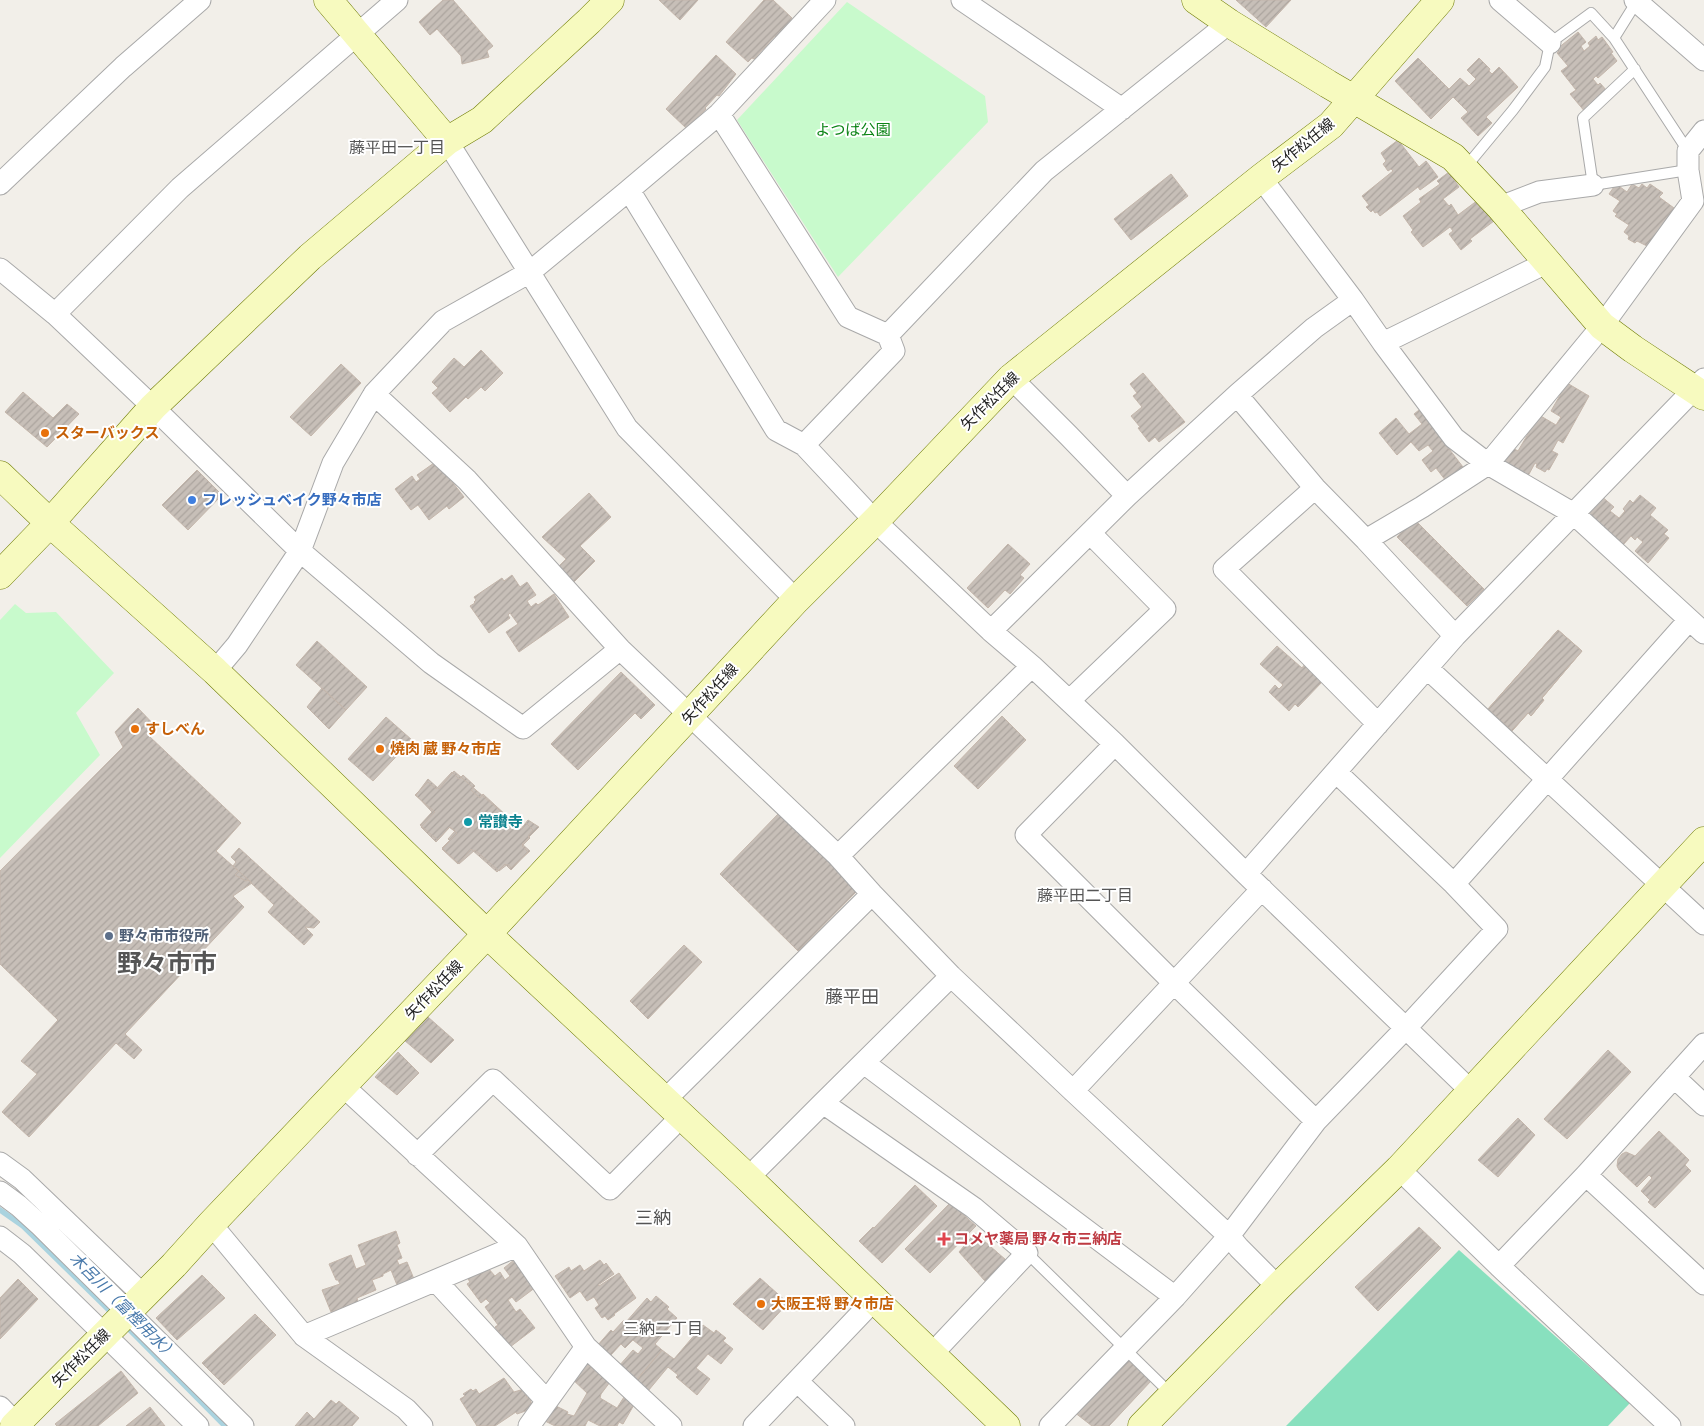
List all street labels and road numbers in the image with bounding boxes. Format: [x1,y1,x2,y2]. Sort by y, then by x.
street label: 矢作松任線 [1268,114,1338,176]
street label: 矢作松任線 [957,368,1023,434]
street label: 矢作松任線 [678,660,742,728]
street label: 矢作松任線 [401,957,467,1023]
street label: 矢作松任線 [48,1325,114,1391]

